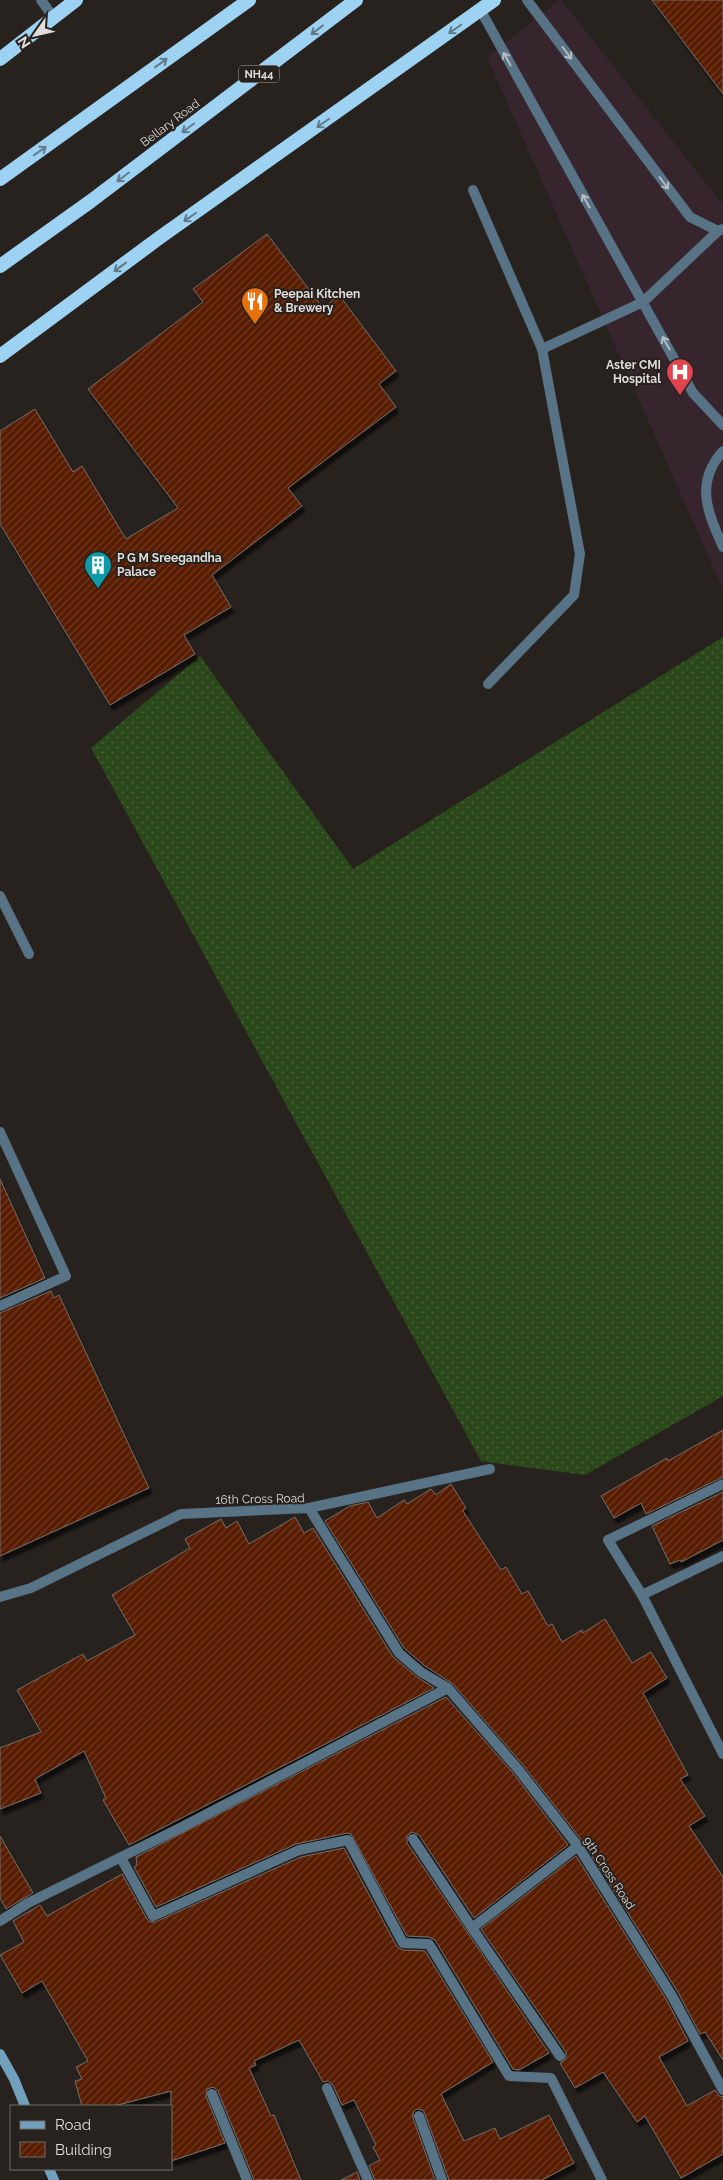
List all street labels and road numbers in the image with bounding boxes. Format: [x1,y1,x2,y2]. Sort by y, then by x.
road number: NH44 [239,66,279,82]
street label: Bellary Road [138,96,202,150]
street label: 16th Cross Road [215,1491,305,1507]
street label: 9th Cross Road [580,1834,638,1912]

